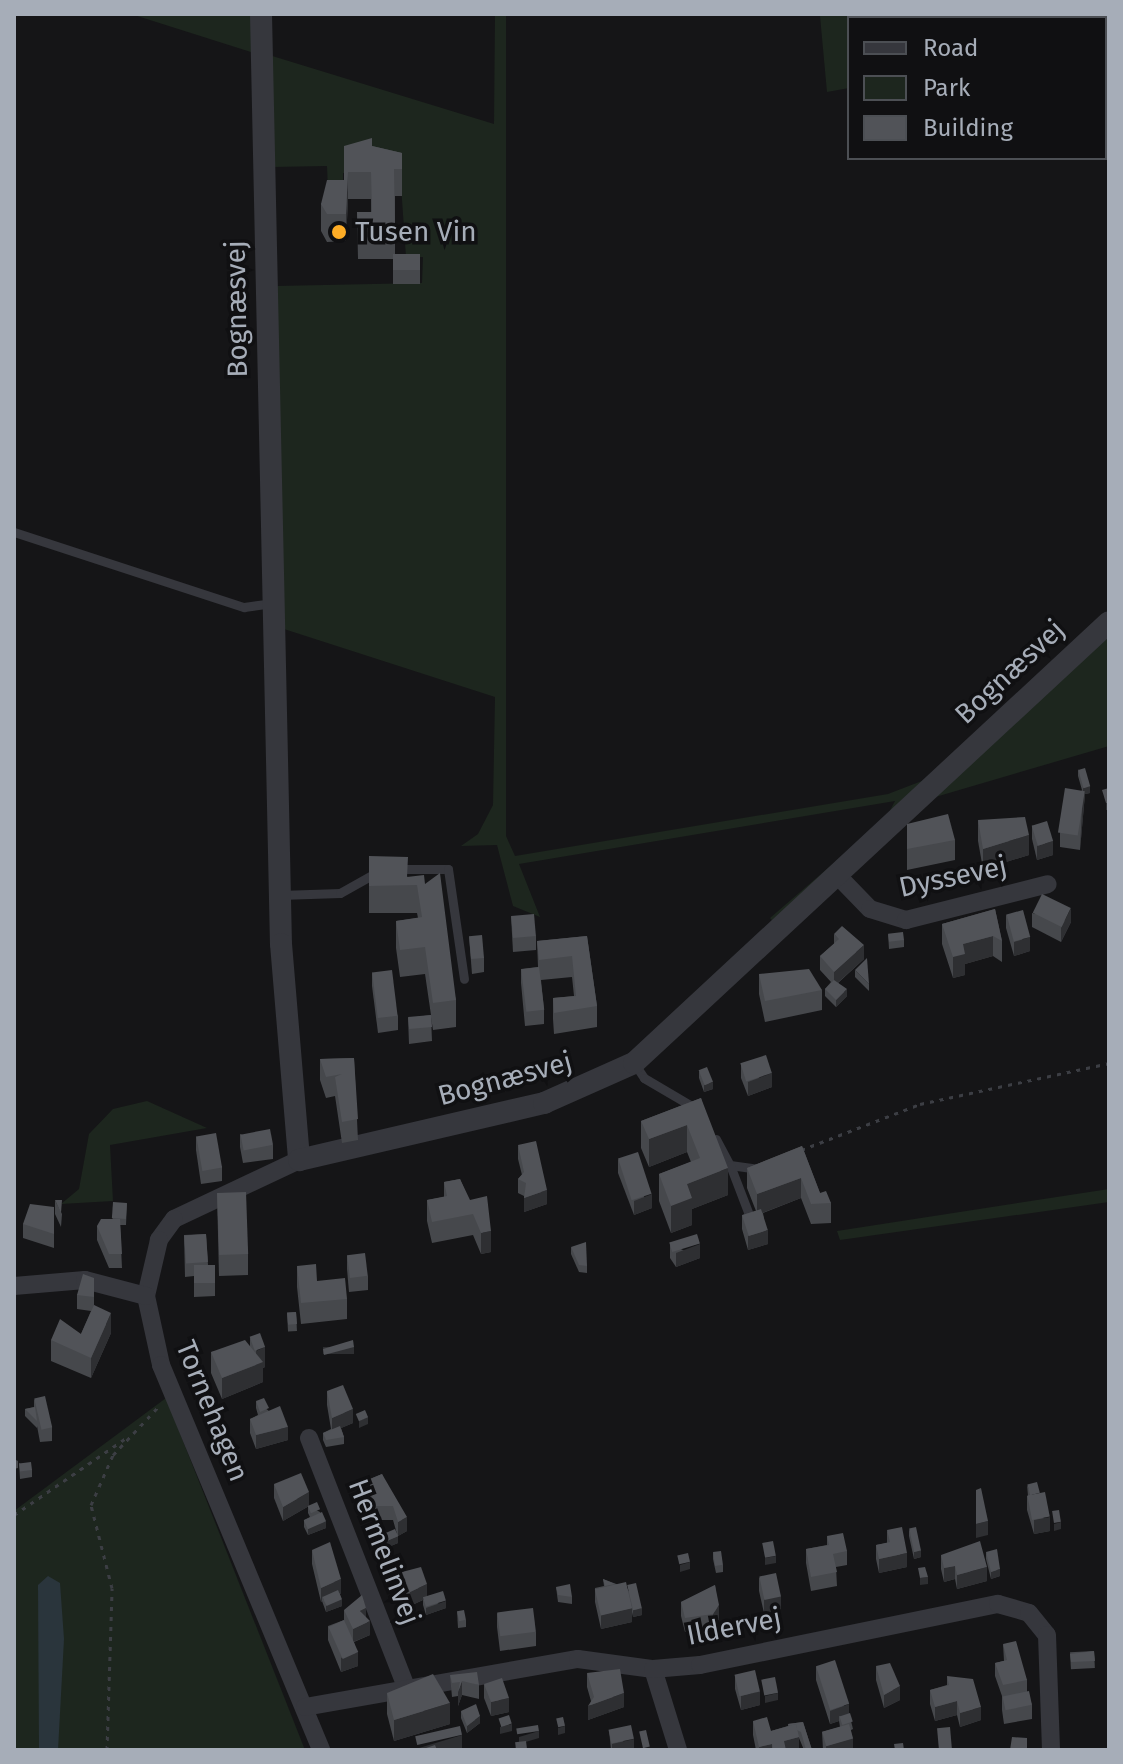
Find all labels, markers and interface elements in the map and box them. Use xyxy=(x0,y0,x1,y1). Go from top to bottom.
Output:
legend xyxy=(847,16,1107,160)
text: Road xyxy=(923,34,978,62)
text: Park xyxy=(923,74,970,102)
text: Building xyxy=(923,114,1013,142)
place label: Tusen Vin xyxy=(355,215,477,249)
marker: Tusen Vin xyxy=(330,223,348,241)
street label: Bognæsvej xyxy=(219,240,255,378)
street label: Bognæsvej xyxy=(948,613,1072,731)
street label: Dyssevej xyxy=(896,849,1010,905)
street label: Bognæsvej xyxy=(434,1045,576,1113)
street label: Tornehagen xyxy=(169,1336,255,1486)
street label: Hermelinvej xyxy=(341,1474,427,1630)
street label: Ildervej xyxy=(684,1601,784,1653)

